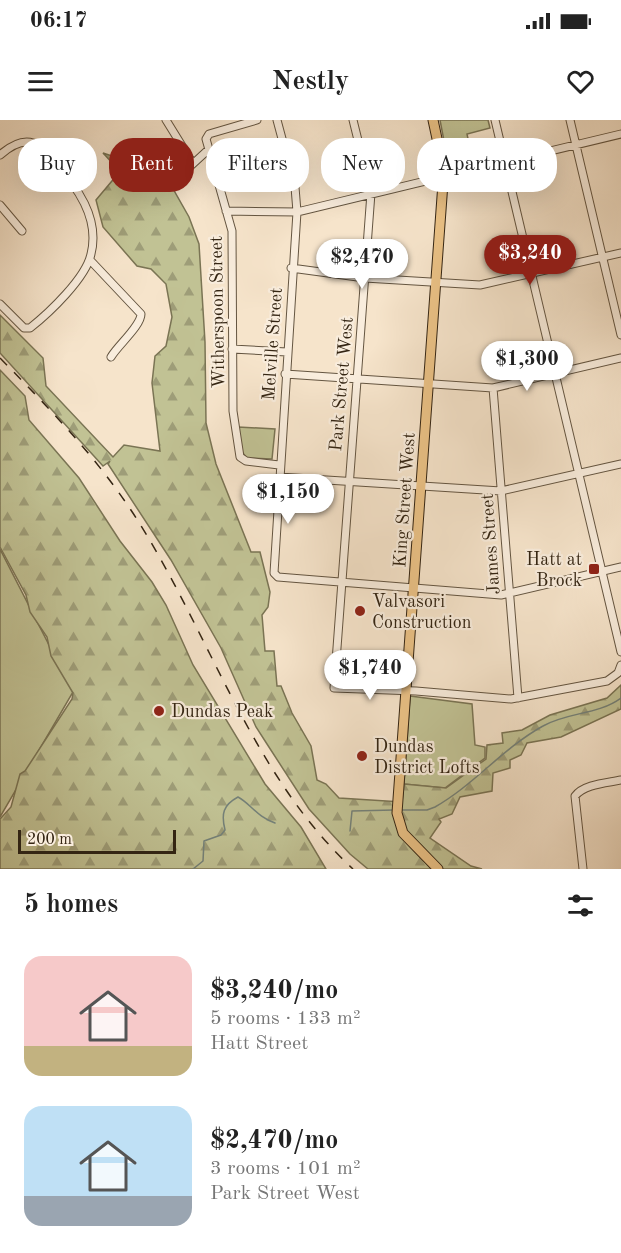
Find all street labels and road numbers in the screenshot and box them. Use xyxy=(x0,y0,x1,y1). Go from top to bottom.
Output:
street label: Witherspoon Street xyxy=(208,236,228,388)
street label: Melville Street xyxy=(260,287,286,401)
street label: Park Street West xyxy=(327,316,357,452)
street label: King Street West xyxy=(391,432,419,568)
street label: James Street xyxy=(478,493,504,595)

